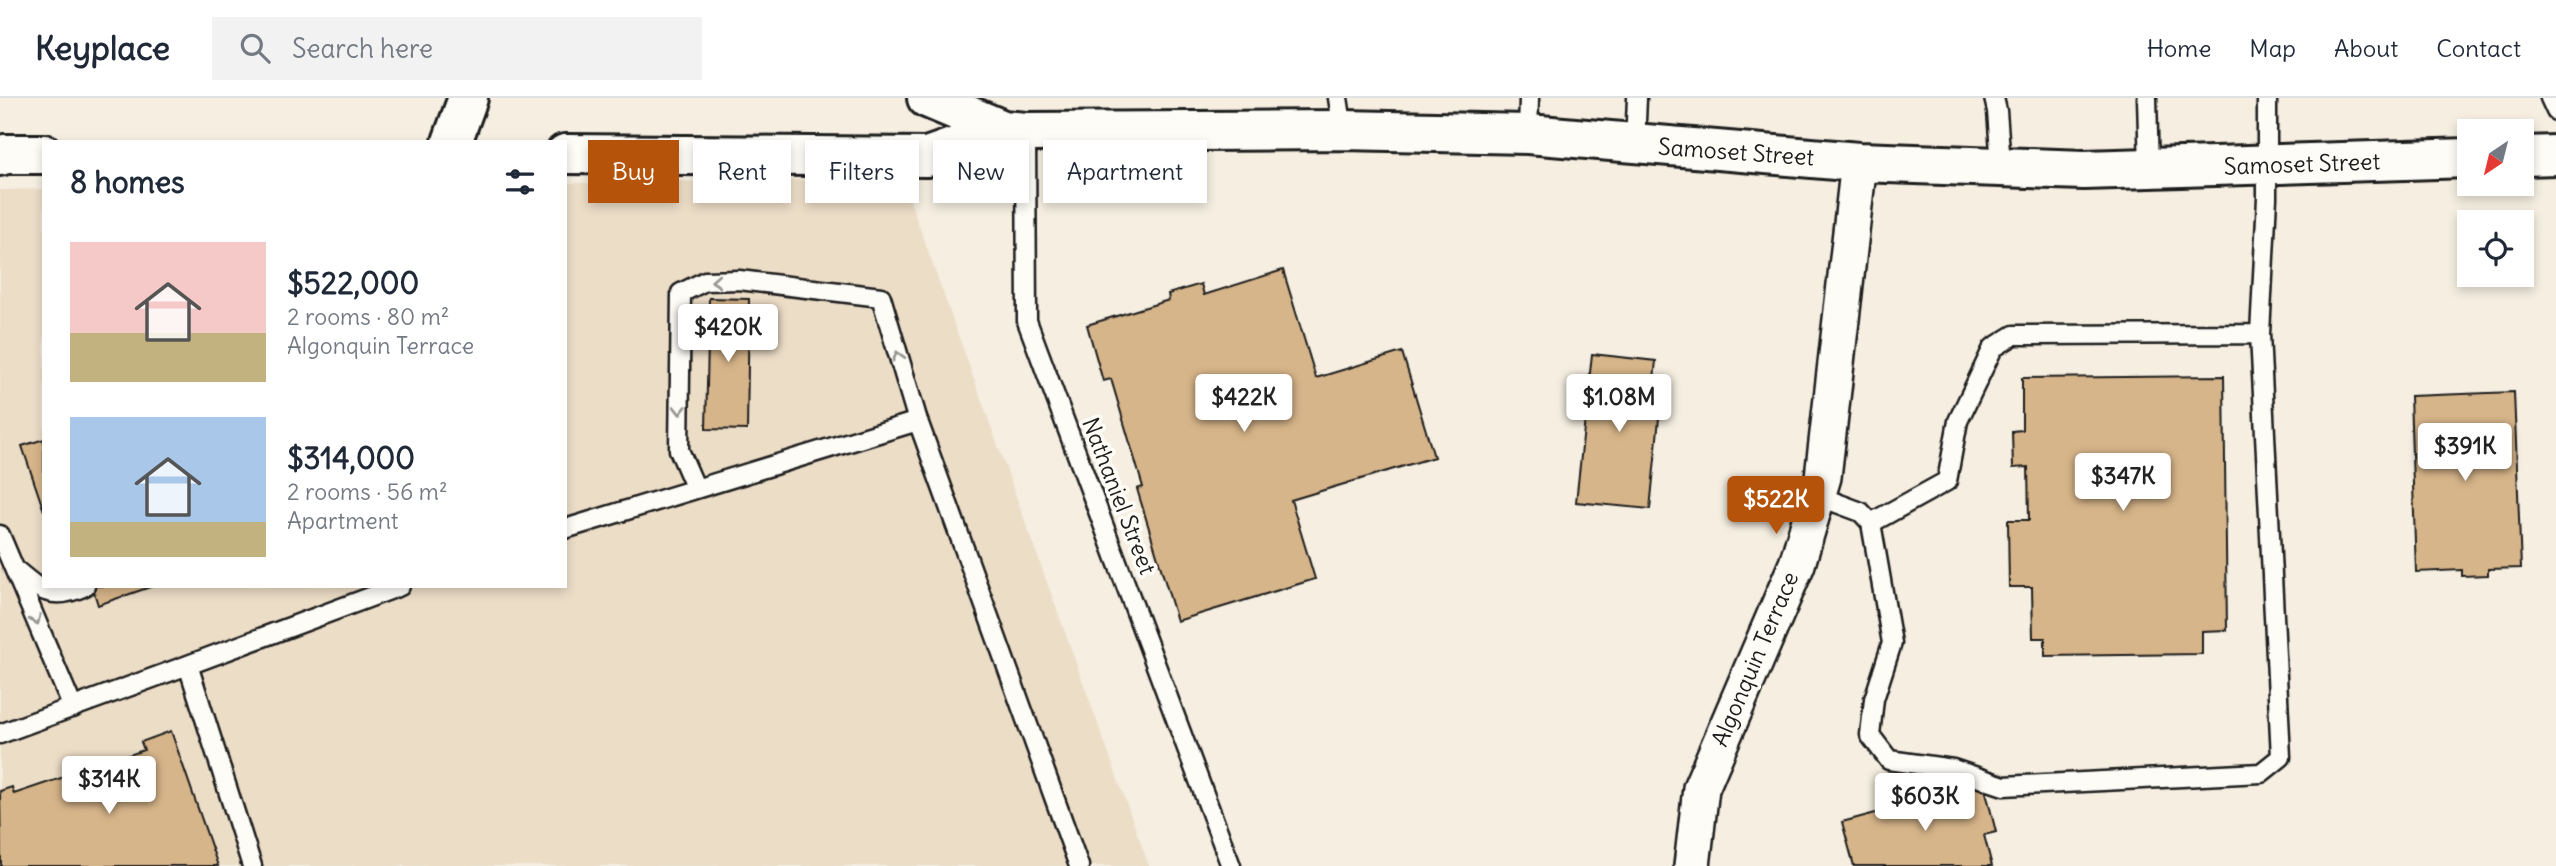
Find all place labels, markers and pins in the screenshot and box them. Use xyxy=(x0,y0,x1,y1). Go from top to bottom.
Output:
pin: $420K xyxy=(679,304,777,364)
pin: $422K xyxy=(1195,374,1293,434)
pin: $1.08M xyxy=(1562,374,1676,434)
pin: $391K xyxy=(2416,424,2514,483)
pin: $347K xyxy=(2074,454,2172,513)
pin: $522K xyxy=(1727,476,1825,536)
pin: $314K xyxy=(60,756,158,816)
pin: $603K xyxy=(1876,774,1974,833)

